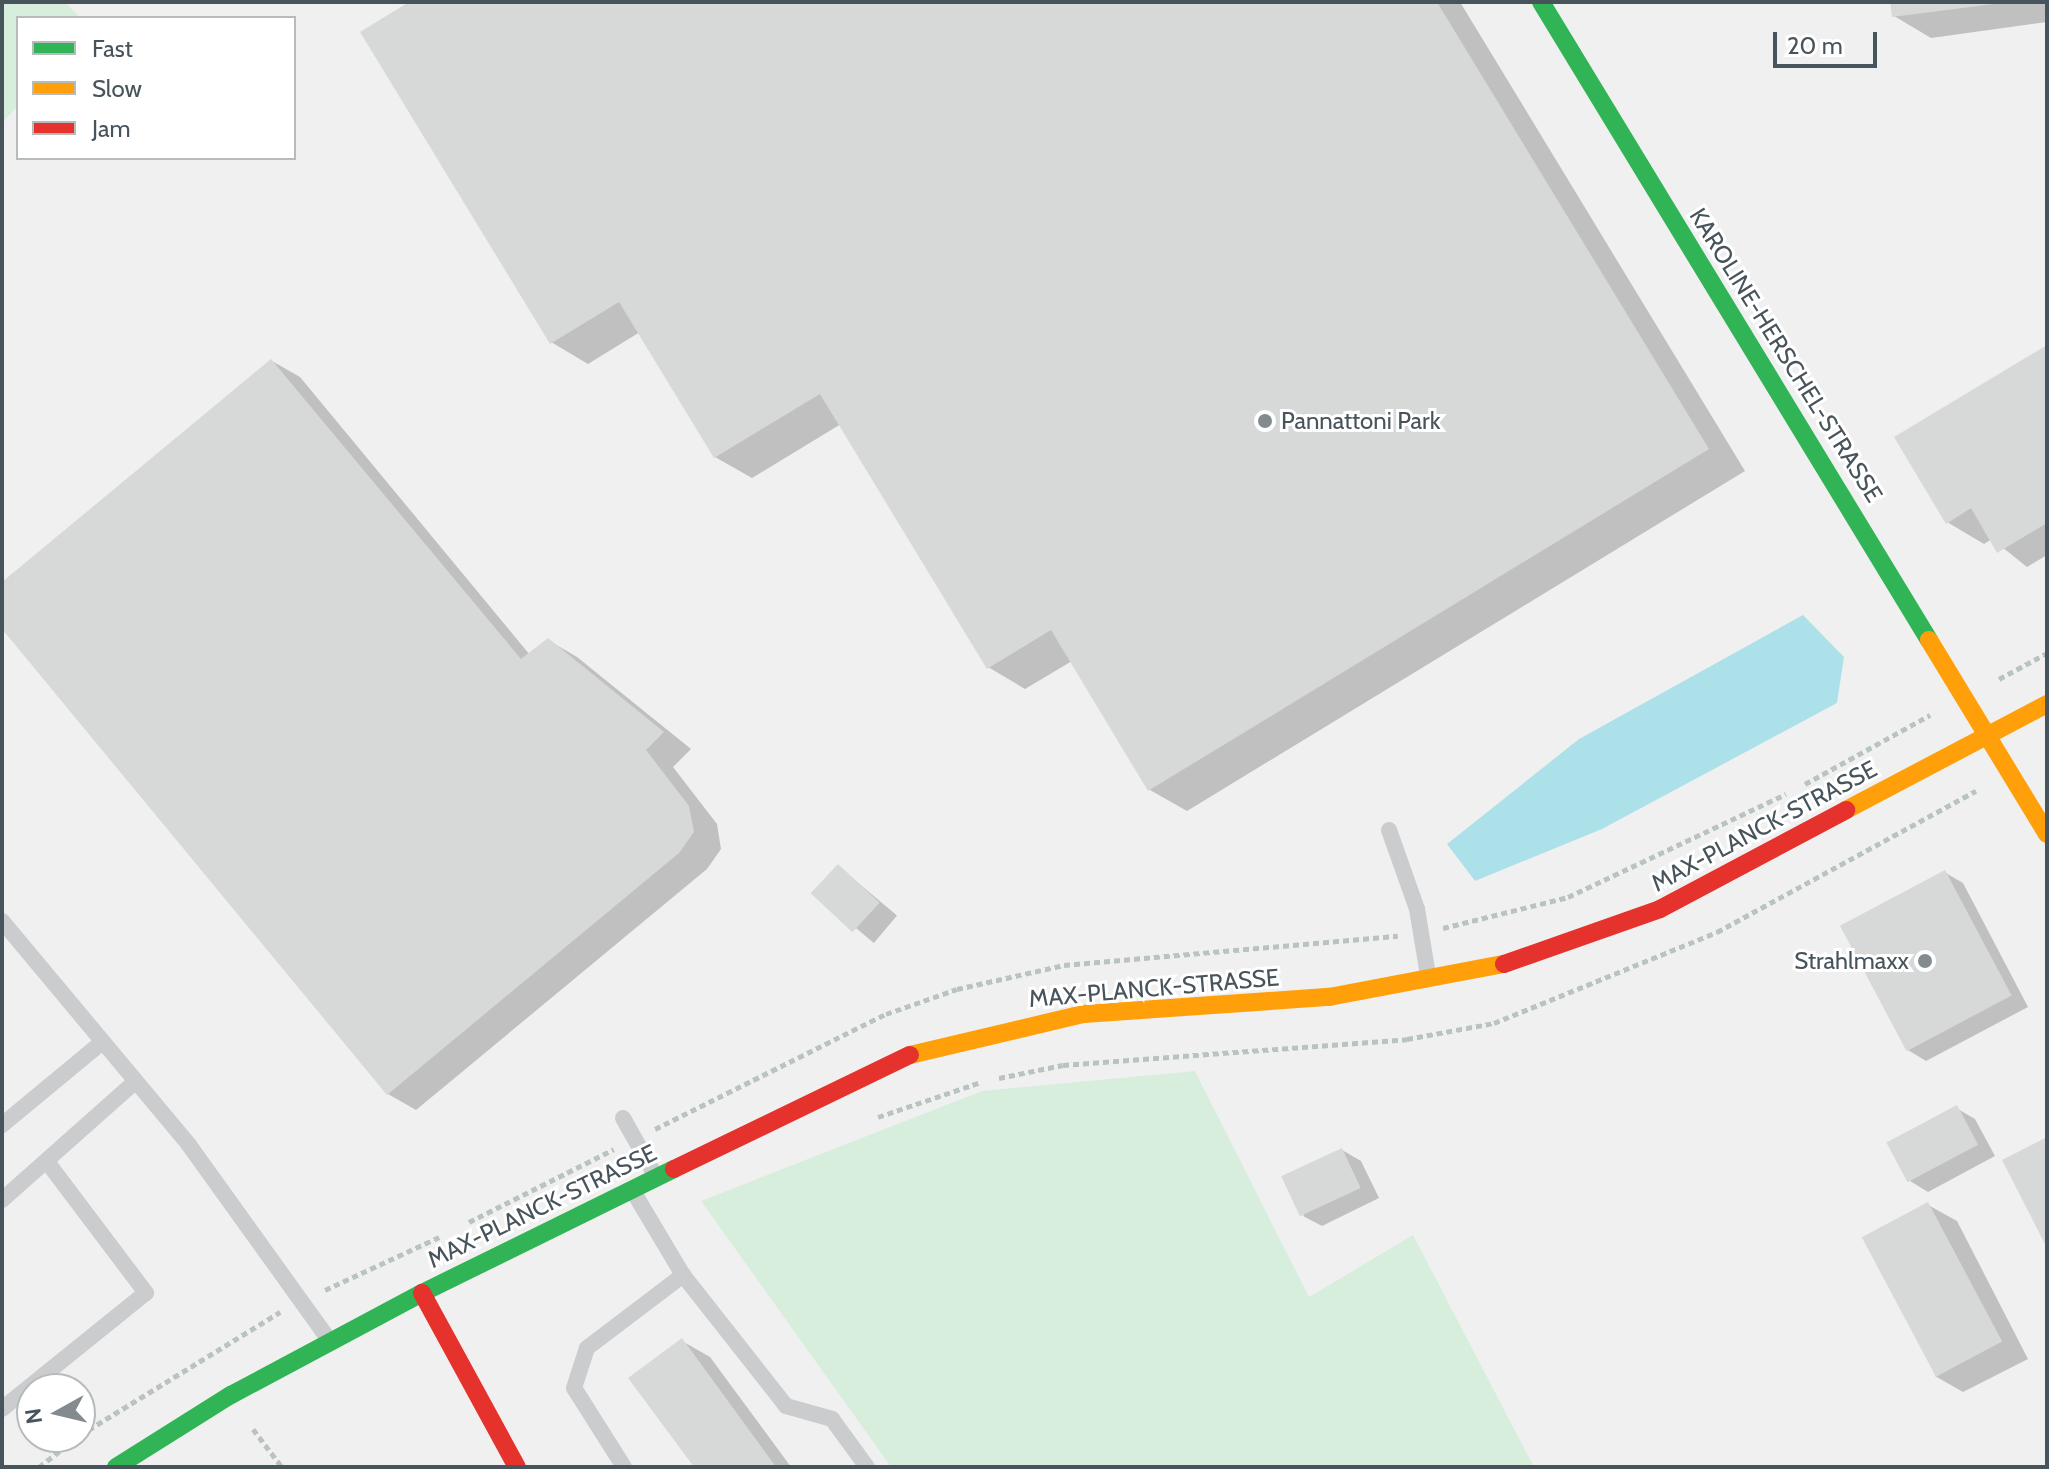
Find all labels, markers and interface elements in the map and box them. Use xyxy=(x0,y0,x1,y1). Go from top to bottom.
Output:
legend xyxy=(16,16,296,160)
scale bar xyxy=(1777,16,1881,66)
text: 20 m xyxy=(1787,31,1843,60)
text: Fast xyxy=(92,34,133,63)
text: Slow xyxy=(92,74,142,103)
text: Jam xyxy=(92,114,130,143)
street label: KAROLINE-HERSCHEL-STRASSE xyxy=(1683,203,1889,507)
place label: Pannattoni Park xyxy=(1281,407,1440,435)
marker: Pannattoni Park xyxy=(1256,412,1274,430)
street label: MAX-PLANCK-STRASSE xyxy=(1646,754,1882,898)
place label: Strahlmaxx xyxy=(1794,947,1909,975)
marker: Strahlmaxx xyxy=(1916,952,1934,970)
street label: MAX-PLANCK-STRASSE xyxy=(1028,963,1280,1013)
street label: MAX-PLANCK-STRASSE xyxy=(423,1138,661,1274)
north arrow xyxy=(16,1373,96,1453)
text: N xyxy=(19,1407,48,1426)

